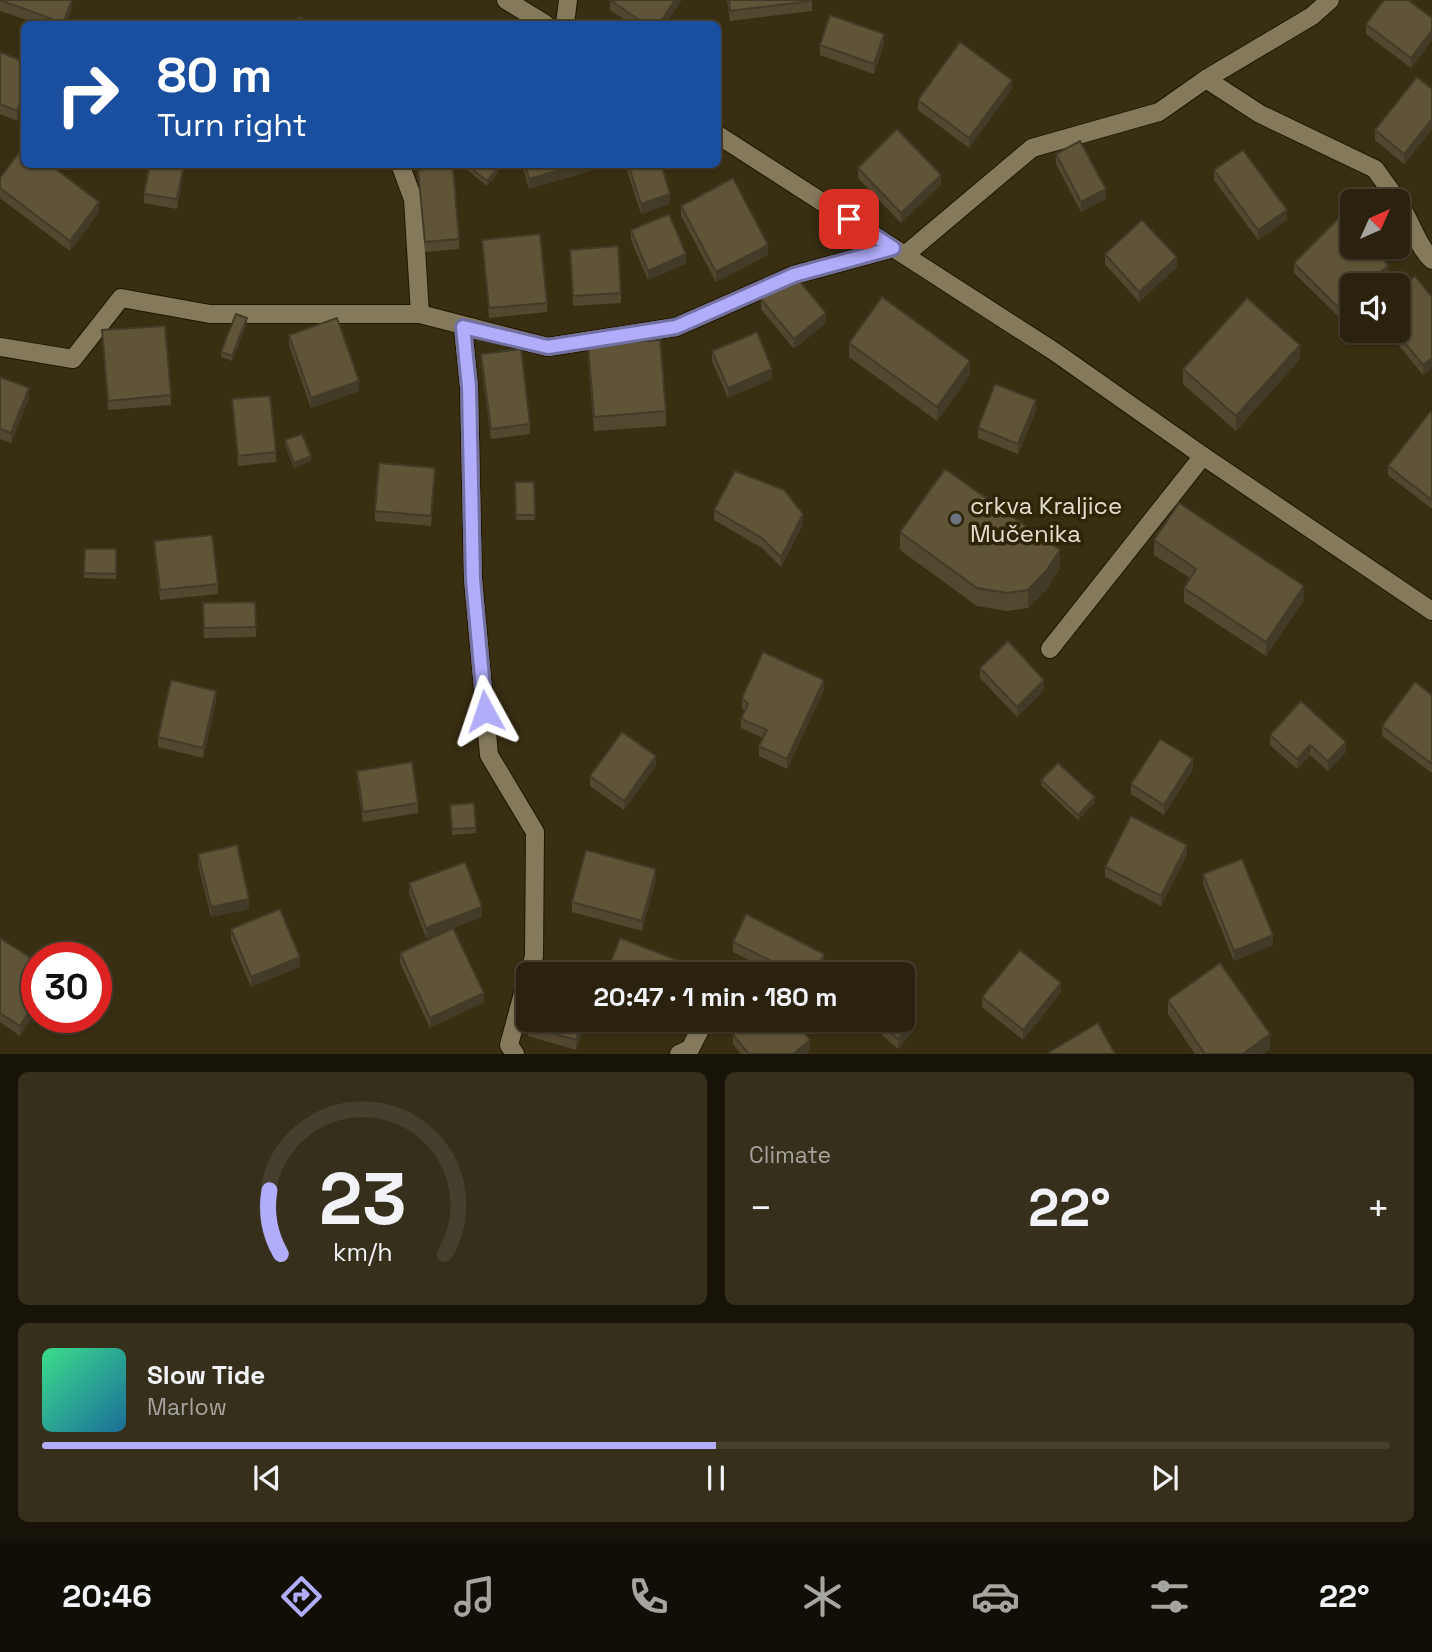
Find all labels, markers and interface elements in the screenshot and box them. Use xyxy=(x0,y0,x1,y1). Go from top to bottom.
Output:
text: 80 m xyxy=(157,44,272,106)
icon: right xyxy=(42,49,133,140)
text: Turn right xyxy=(157,105,307,145)
pin xyxy=(819,189,879,249)
north arrow xyxy=(1340,189,1410,259)
map controls xyxy=(1340,189,1410,343)
icon: arrive xyxy=(830,200,868,238)
button: sound xyxy=(1340,273,1410,343)
place label: crkva Kraljice Mučenika xyxy=(970,490,1122,549)
marker: crkva Kraljice Mučenika xyxy=(948,511,964,527)
position arrow xyxy=(448,674,522,748)
speed limit sign: 30 xyxy=(21,942,112,1033)
text: 20:47 · 1 min · 180 m xyxy=(593,980,838,1014)
text: Climate xyxy=(749,1140,831,1170)
text: 23 xyxy=(319,1153,406,1246)
text: 22° xyxy=(1028,1175,1111,1241)
text: − xyxy=(749,1184,773,1232)
text: + xyxy=(1366,1184,1390,1232)
text: km/h xyxy=(333,1236,392,1268)
text: Slow Tide xyxy=(147,1358,265,1392)
text: Marlow xyxy=(147,1392,227,1422)
icon: previous xyxy=(248,1459,286,1497)
icon: pause xyxy=(697,1459,735,1497)
icon: next xyxy=(1146,1459,1184,1497)
icon: directions xyxy=(277,1572,326,1621)
icon: music xyxy=(450,1572,499,1621)
icon: phone xyxy=(624,1572,673,1621)
icon: climate xyxy=(798,1572,847,1621)
icon: car xyxy=(971,1572,1020,1621)
icon: filters xyxy=(1145,1572,1194,1621)
text: 20:46 xyxy=(62,1576,152,1616)
text: 22° xyxy=(1319,1576,1370,1616)

